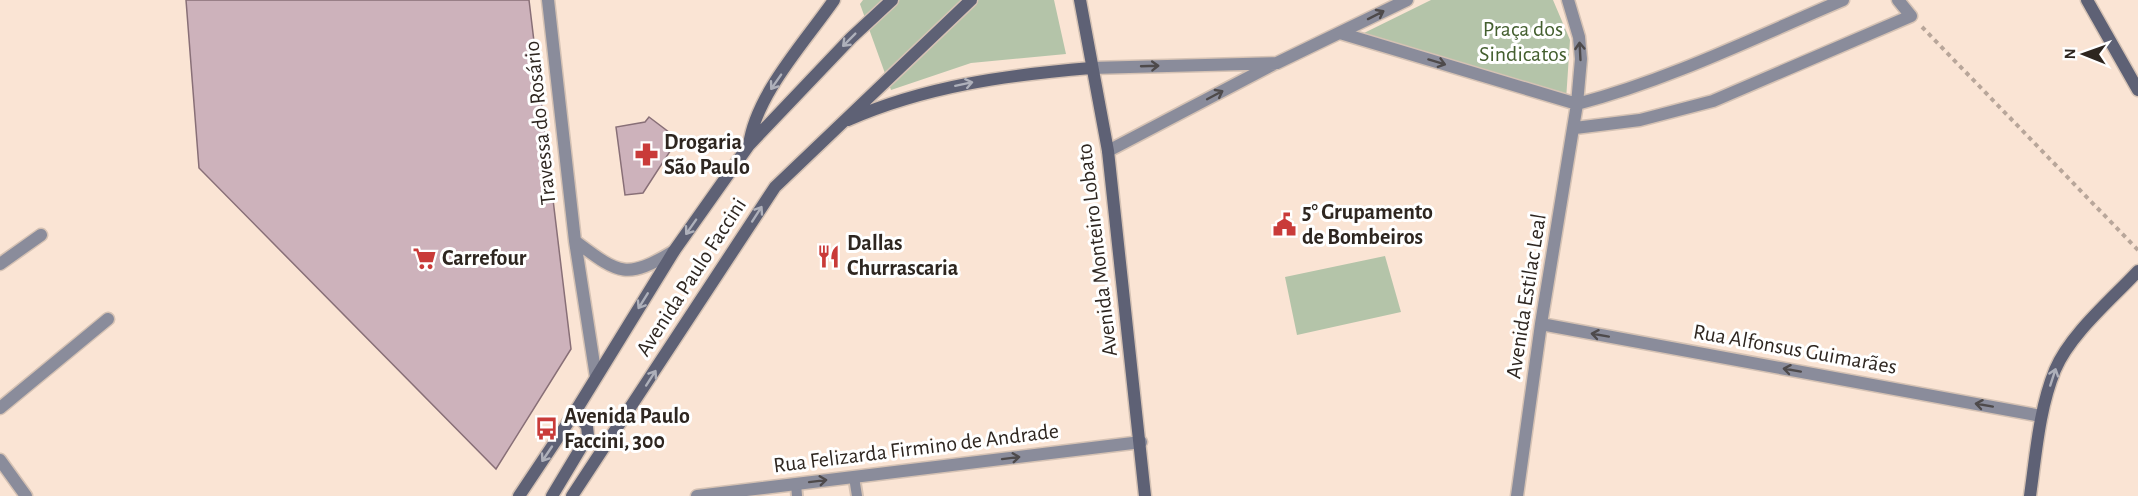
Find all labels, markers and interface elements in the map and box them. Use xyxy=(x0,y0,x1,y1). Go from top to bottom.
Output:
one-way arrow xyxy=(1367,9,1385,21)
park label: Praça dos Sindicatos xyxy=(1479,18,1567,65)
north arrow xyxy=(2054,24,2114,84)
one-way arrow xyxy=(842,32,857,47)
street label: Travessa do Rosário xyxy=(520,40,560,206)
one-way arrow xyxy=(1575,41,1586,61)
text: N xyxy=(2062,48,2078,59)
one-way arrow xyxy=(1427,57,1446,68)
one-way arrow xyxy=(1139,60,1159,72)
one-way arrow xyxy=(770,74,782,90)
one-way arrow xyxy=(953,78,973,89)
one-way arrow xyxy=(1206,89,1224,100)
place label: Drogaria São Paulo xyxy=(664,131,750,178)
pharmacy icon: Drogaria São Paulo xyxy=(633,142,659,168)
street label: Avenida Monteiro Lobato xyxy=(1073,142,1121,358)
street label: Avenida Paulo Faccini xyxy=(632,194,750,360)
place label: 5° Grupamento de Bombeiros xyxy=(1302,201,1433,248)
one-way arrow xyxy=(752,206,764,223)
public building icon: 5° Grupamento de Bombeiros xyxy=(1271,212,1297,238)
street label: Avenida Estilac Leal xyxy=(1502,212,1550,380)
one-way arrow xyxy=(685,219,697,235)
place label: Dallas Churrascaria xyxy=(847,232,959,279)
restaurant icon: Dallas Churrascaria xyxy=(816,243,842,269)
supermarket icon: Carrefour xyxy=(411,245,437,271)
place label: Carrefour xyxy=(442,247,527,269)
one-way arrow xyxy=(637,292,649,309)
street label: Rua Alfonsus Guimarães xyxy=(1691,320,1899,378)
one-way arrow xyxy=(1591,329,1610,340)
one-way arrow xyxy=(1783,364,1802,375)
one-way arrow xyxy=(2048,368,2059,387)
one-way arrow xyxy=(645,370,657,386)
one-way arrow xyxy=(1974,400,1994,411)
place label: Avenida Paulo Faccini, 300 xyxy=(564,405,690,452)
bus stop icon: Avenida Paulo Faccini, 300 xyxy=(533,416,559,442)
street label: Rua Felizarda Firmino de Andrade xyxy=(772,420,1060,476)
one-way arrow xyxy=(541,445,553,462)
one-way arrow xyxy=(1001,452,1021,463)
one-way arrow xyxy=(807,476,827,487)

